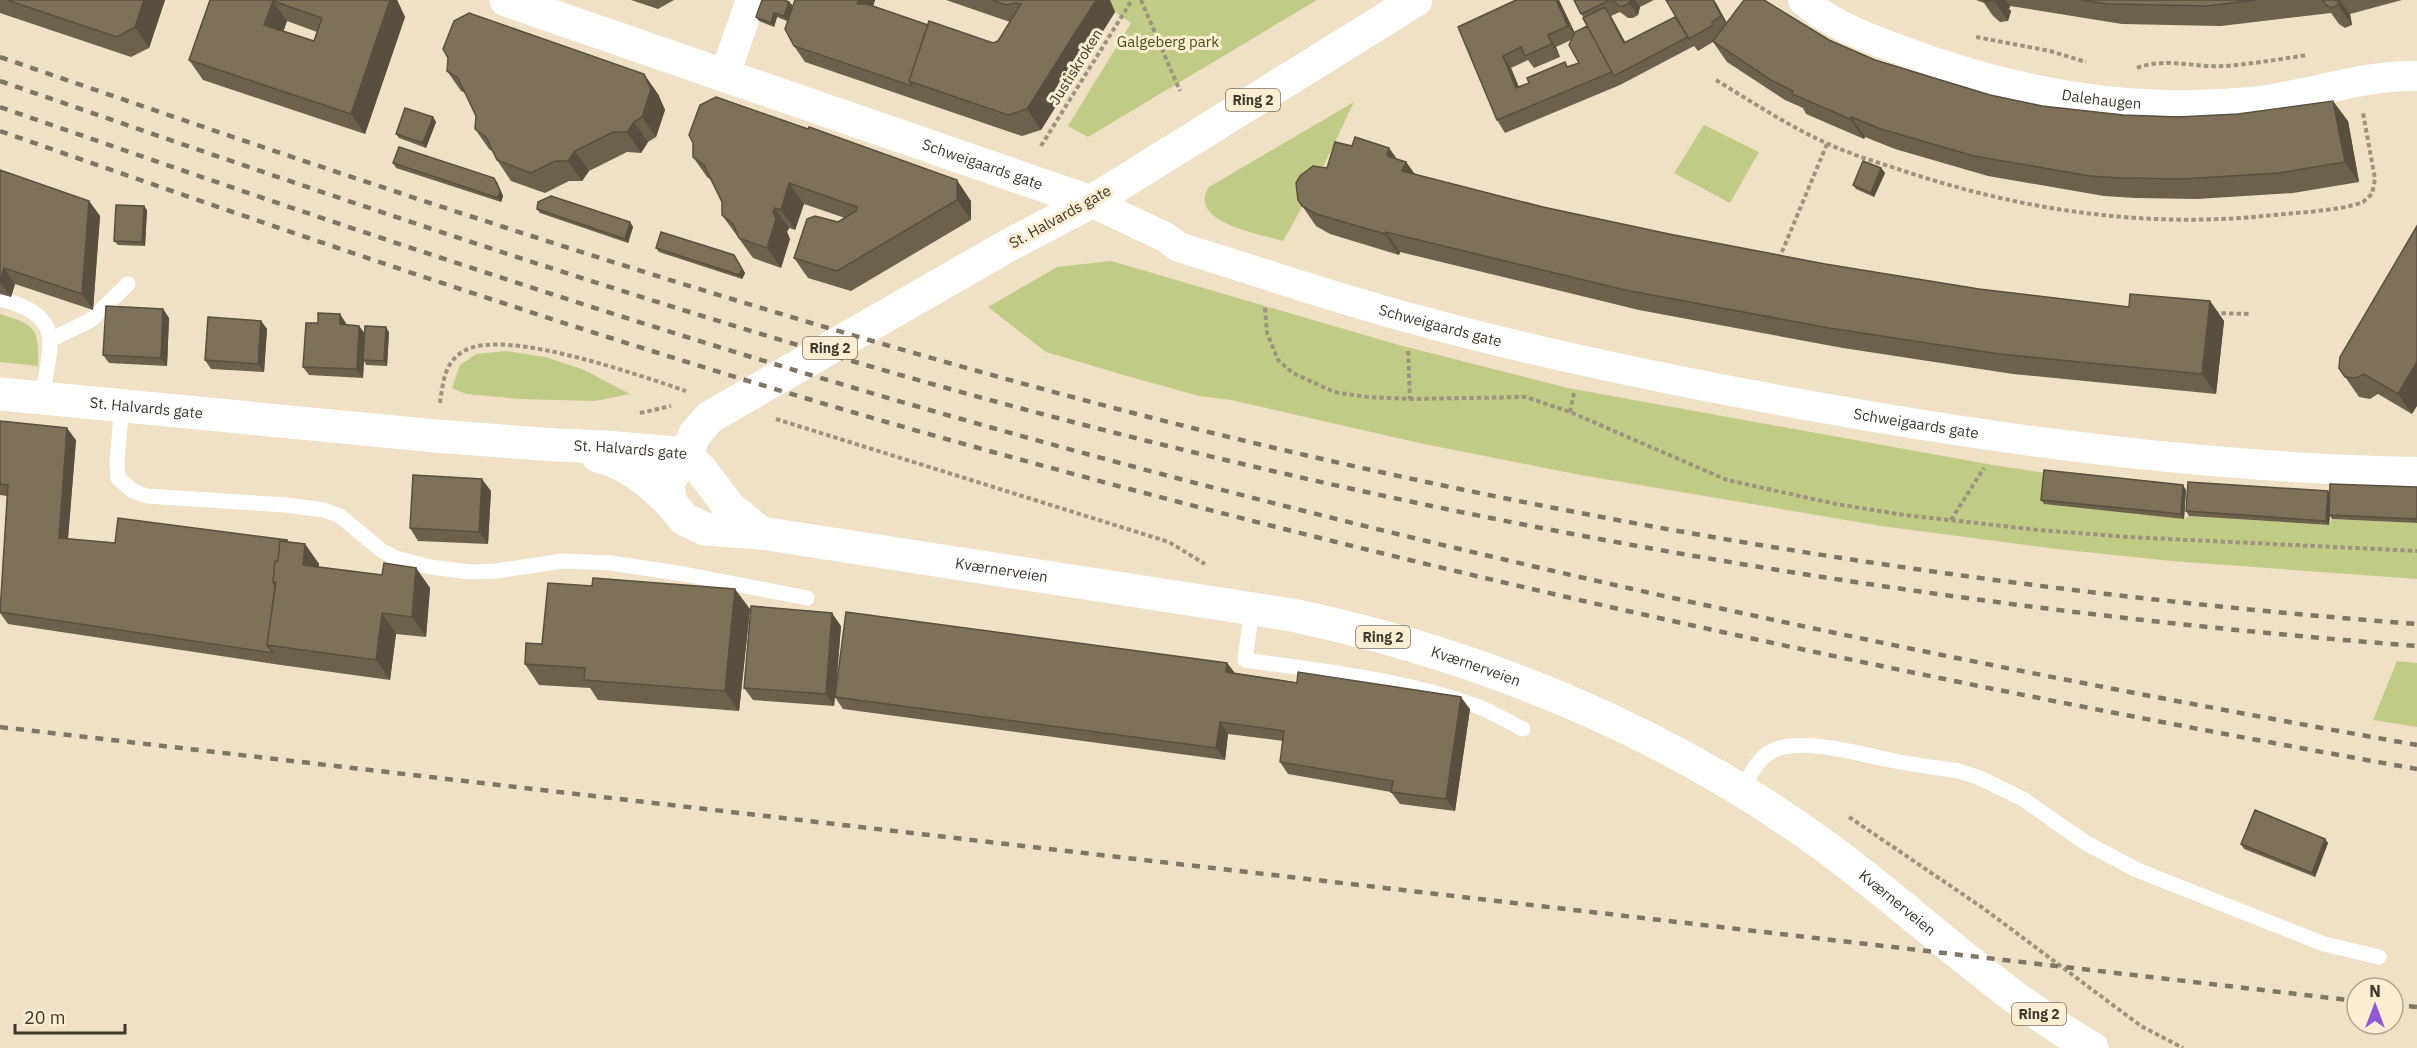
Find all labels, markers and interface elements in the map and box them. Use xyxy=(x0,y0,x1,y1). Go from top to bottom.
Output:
street label: Justiskroken xyxy=(1045,25,1106,108)
park label: Galgeberg park xyxy=(1117,32,1219,51)
street label: Dalehaugen xyxy=(2060,85,2142,113)
road number: Ring 2 xyxy=(1226,89,1280,111)
street label: Schweigaards gate xyxy=(920,134,1045,194)
street label: St. Halvards gate xyxy=(1005,181,1114,252)
street label: Schweigaards gate xyxy=(1377,300,1504,351)
road number: Ring 2 xyxy=(803,337,857,359)
street label: St. Halvards gate xyxy=(89,393,204,423)
street label: Schweigaards gate xyxy=(1852,404,1980,443)
street label: St. Halvards gate xyxy=(573,436,688,463)
street label: Kværnerveien xyxy=(954,553,1049,586)
road number: Ring 2 xyxy=(1356,626,1410,648)
street label: Kværnerveien xyxy=(1429,642,1524,690)
street label: Kværnerveien xyxy=(1855,866,1940,939)
north arrow xyxy=(2345,976,2405,1036)
text: N xyxy=(2369,981,2381,1001)
scale bar xyxy=(15,997,124,1035)
road number: Ring 2 xyxy=(2012,1003,2066,1025)
text: 20 m xyxy=(24,1006,66,1029)

